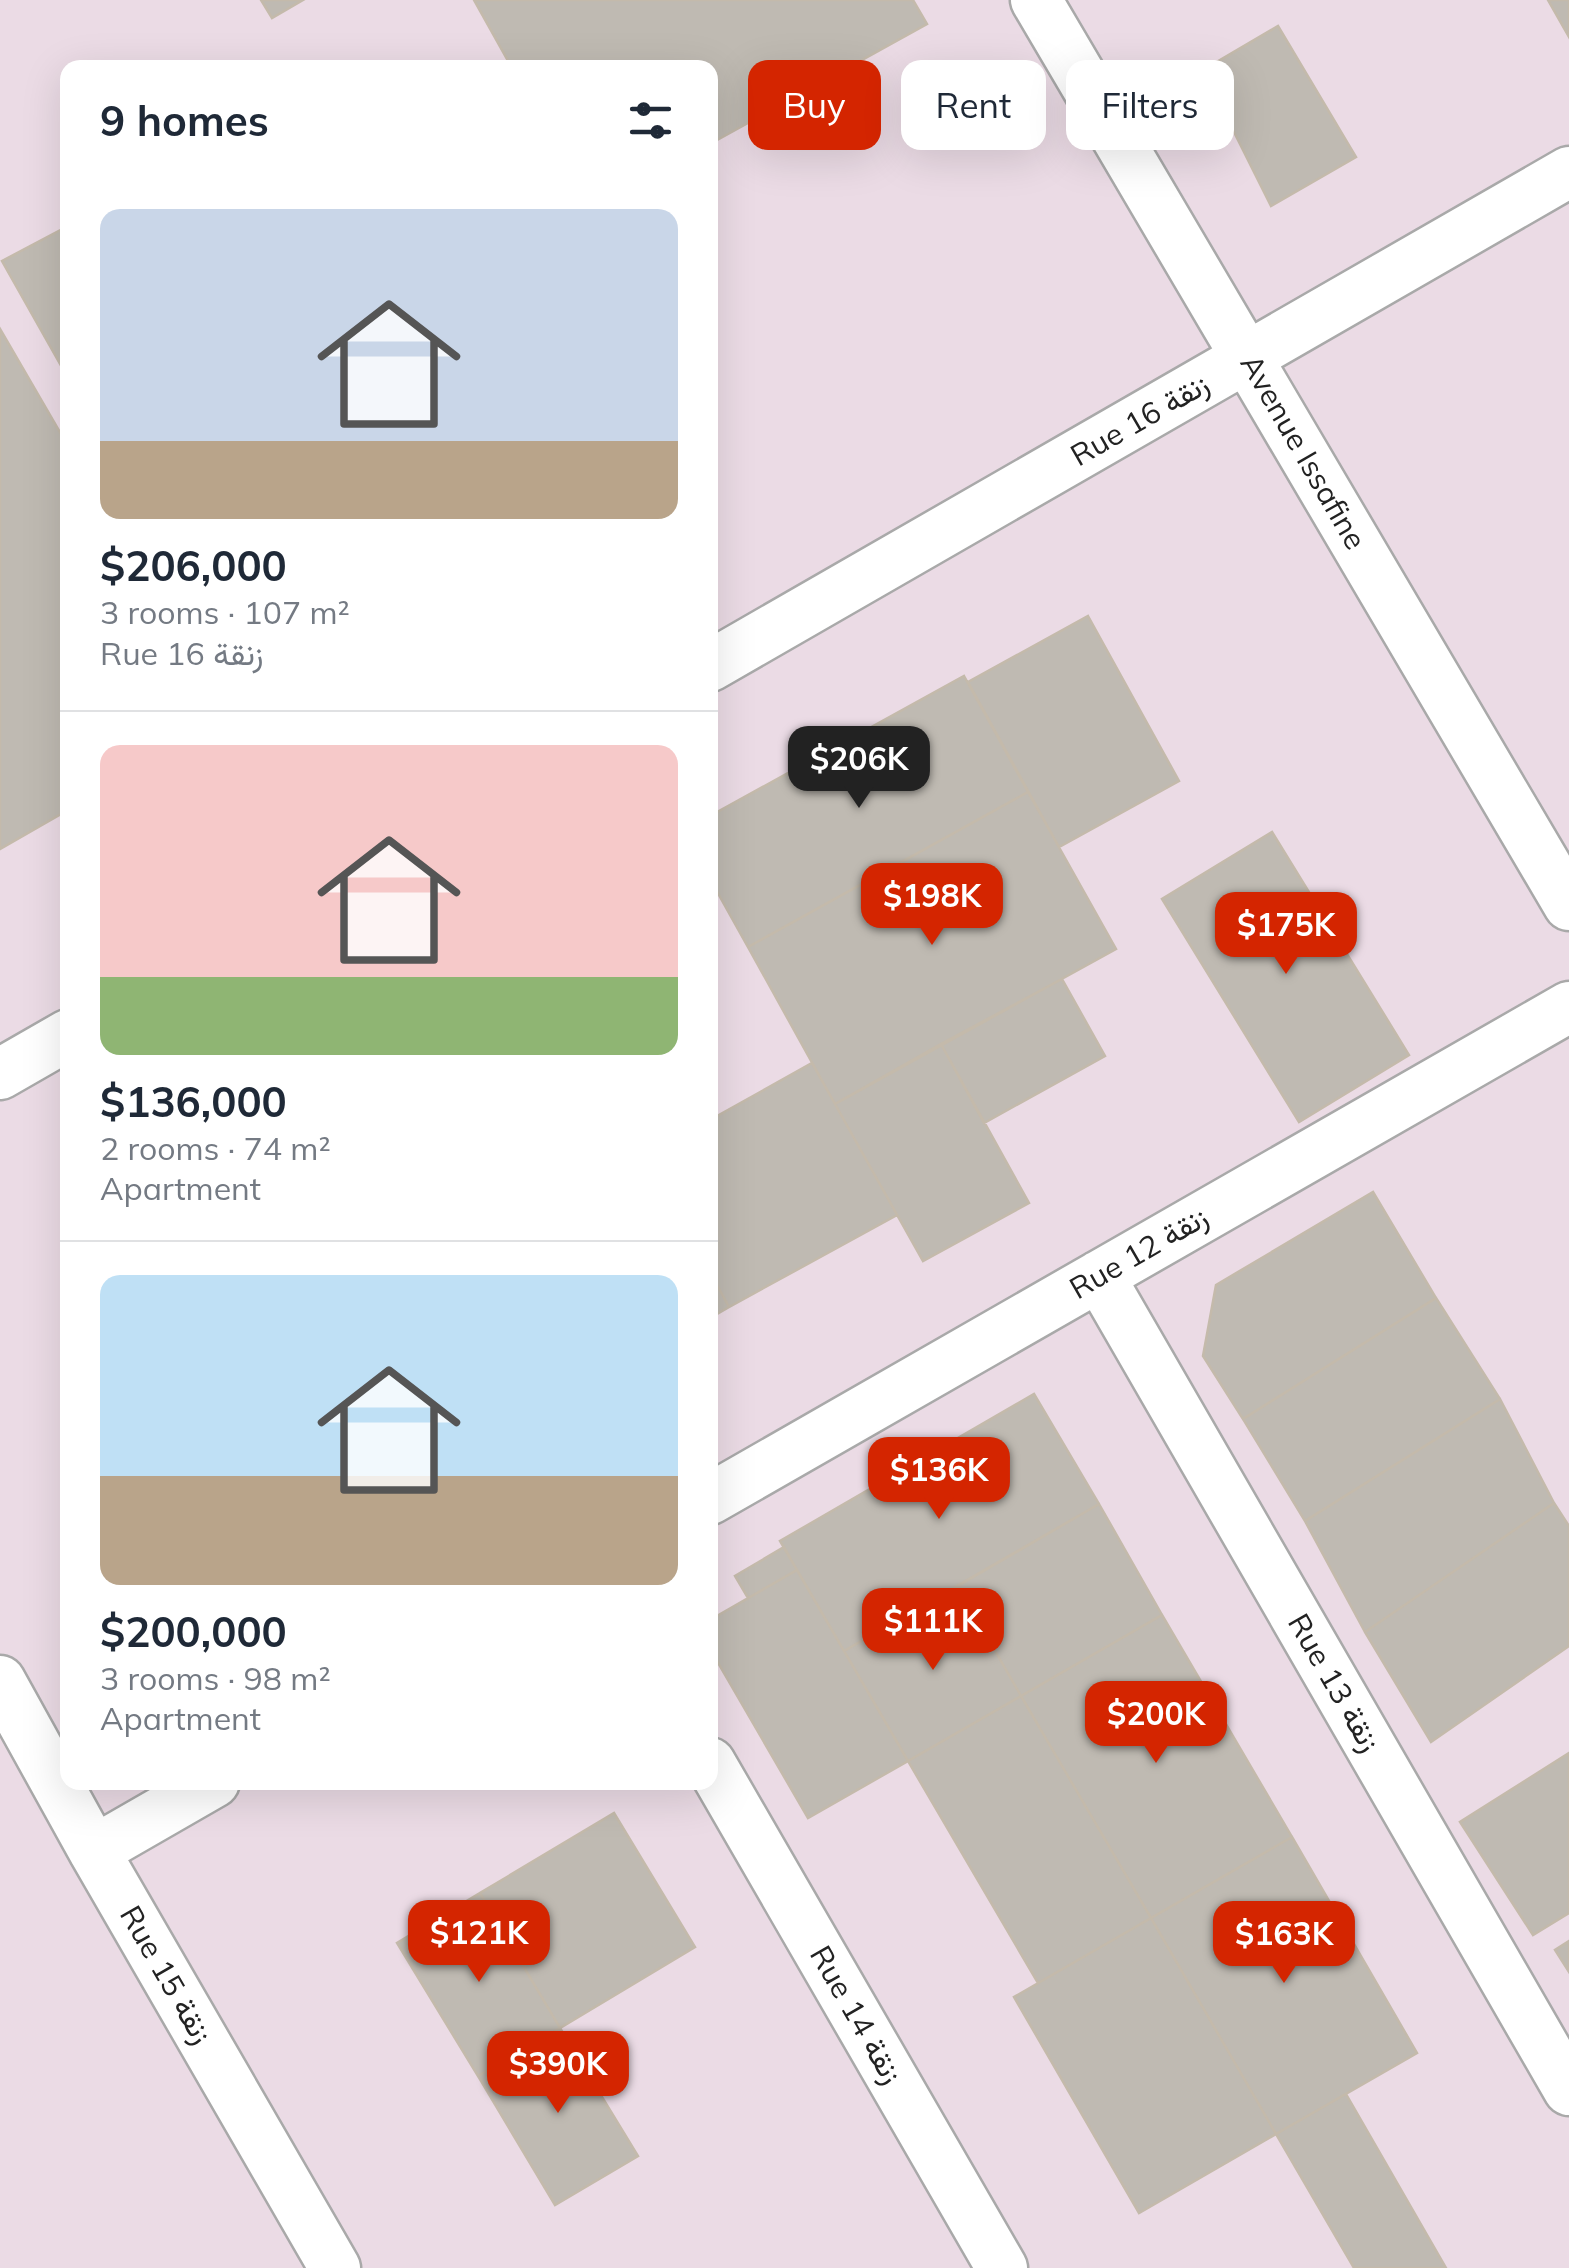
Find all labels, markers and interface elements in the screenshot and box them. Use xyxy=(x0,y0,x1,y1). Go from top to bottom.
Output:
chip: Buy xyxy=(748,60,881,150)
chip: Rent xyxy=(901,60,1046,150)
chip: Filters xyxy=(1066,60,1234,150)
icon: filters xyxy=(623,93,678,148)
text: 9 homes xyxy=(100,94,269,147)
icon: home xyxy=(299,274,479,454)
street label: Avenue Issafine xyxy=(1233,347,1375,556)
street label: Rue 16 زنقة xyxy=(1064,364,1215,474)
text: $206,000 xyxy=(100,539,287,592)
text: 3 rooms · 107 m² xyxy=(100,592,350,632)
text: Rue 16 زنقة xyxy=(100,633,264,673)
pin: $206K xyxy=(789,726,929,811)
text: $206K xyxy=(810,738,908,778)
icon: home xyxy=(299,810,479,990)
pin: $198K xyxy=(862,863,1002,948)
text: $198K xyxy=(883,875,981,915)
pin: $175K xyxy=(1216,892,1356,977)
text: $175K xyxy=(1237,904,1335,944)
text: $136,000 xyxy=(100,1075,287,1128)
text: 2 rooms · 74 m² xyxy=(100,1128,331,1168)
text: Apartment xyxy=(100,1168,261,1208)
street label: Rue 12 زنقة xyxy=(1063,1197,1214,1307)
icon: home xyxy=(299,1340,479,1520)
pin: $136K xyxy=(869,1437,1009,1522)
text: $136K xyxy=(890,1449,988,1489)
pin: $111K xyxy=(863,1588,1003,1673)
text: $111K xyxy=(884,1600,982,1640)
text: $200,000 xyxy=(100,1605,287,1658)
street label: Rue 13 زنقة xyxy=(1280,1607,1390,1758)
text: 3 rooms · 98 m² xyxy=(100,1658,331,1698)
pin: $200K xyxy=(1086,1681,1226,1766)
text: $200K xyxy=(1107,1693,1205,1733)
text: Apartment xyxy=(100,1698,261,1738)
street label: Rue 15 زنقة xyxy=(112,1899,222,2050)
pin: $121K xyxy=(409,1900,549,1985)
pin: $163K xyxy=(1214,1901,1354,1986)
text: $121K xyxy=(430,1912,528,1952)
text: $163K xyxy=(1235,1913,1333,1953)
street label: Rue 14 زنقة xyxy=(802,1939,912,2090)
pin: $390K xyxy=(488,2031,628,2116)
text: $390K xyxy=(509,2043,607,2083)

